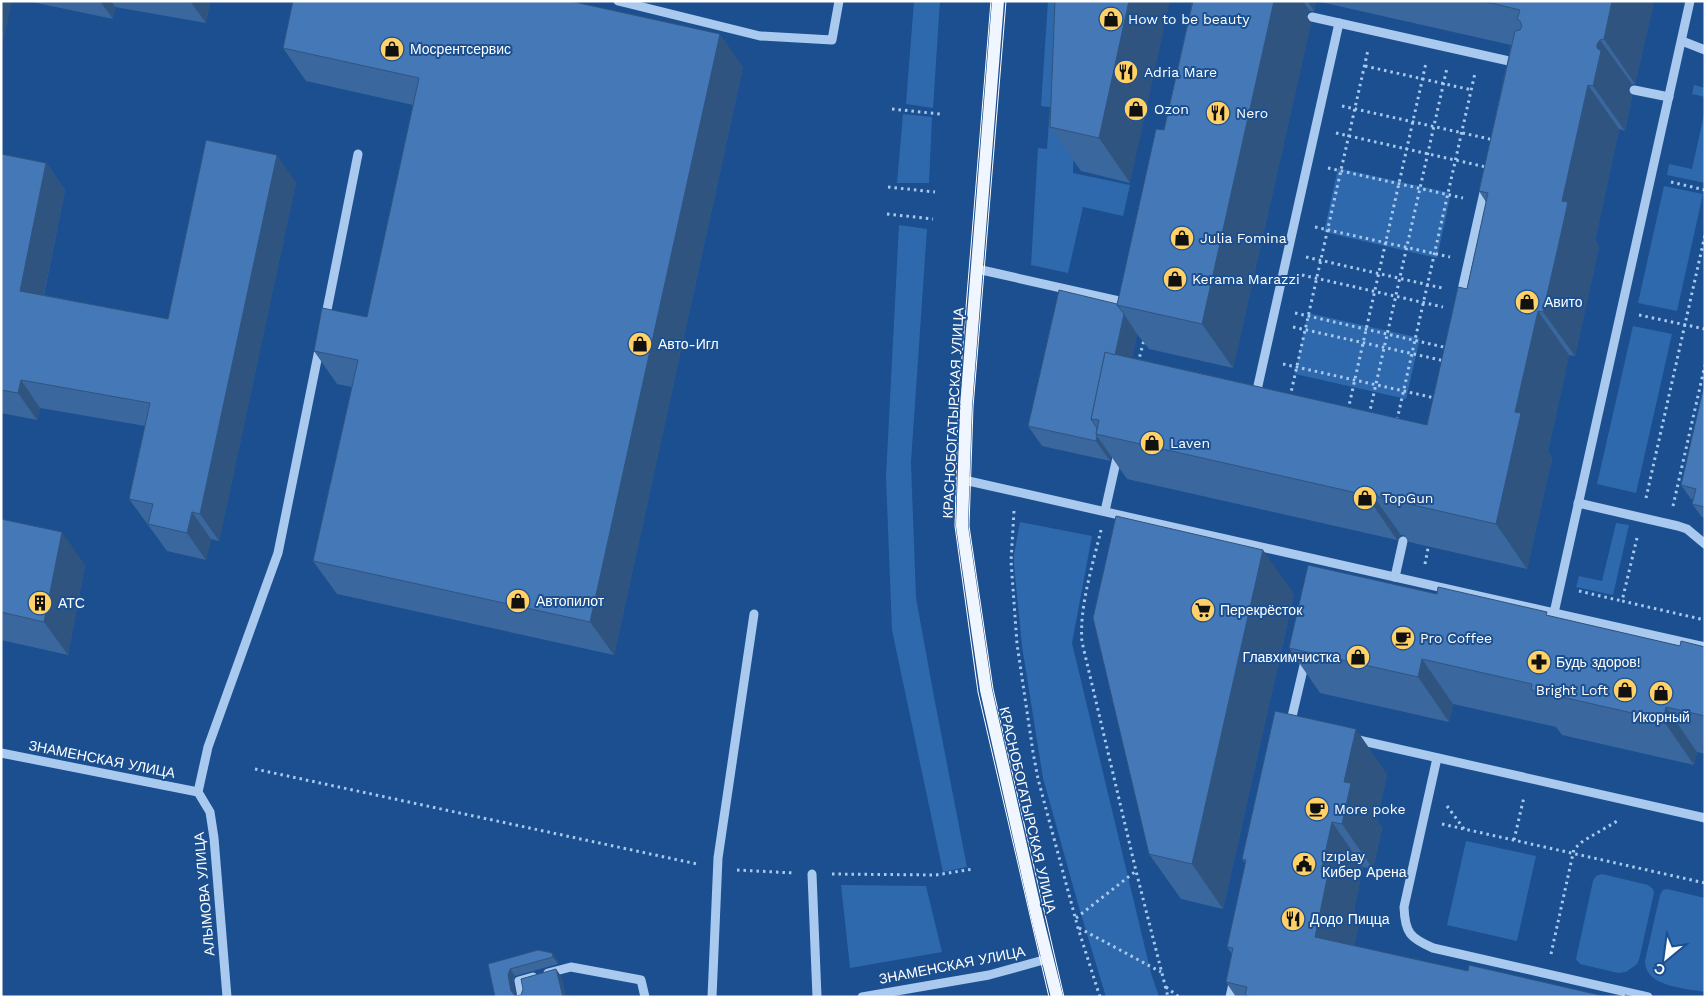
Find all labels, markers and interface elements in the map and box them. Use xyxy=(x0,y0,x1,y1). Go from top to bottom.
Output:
shop icon: How to be beauty xyxy=(1098,6,1124,32)
place label: How to be beauty xyxy=(1128,11,1250,27)
shop icon: Мосрентсервис xyxy=(379,36,405,62)
place label: Мосрентсервис xyxy=(410,41,511,57)
restaurant icon: Adria Mare xyxy=(1113,59,1139,85)
place label: Adria Mare xyxy=(1144,64,1217,80)
shop icon: Ozon xyxy=(1123,96,1149,122)
restaurant icon: Nero xyxy=(1205,100,1231,126)
place label: Ozon xyxy=(1154,101,1189,117)
place label: Nero xyxy=(1236,105,1268,121)
shop icon: Julia Fomina xyxy=(1169,225,1195,251)
place label: Julia Fomina xyxy=(1200,230,1287,246)
shop icon: Kerama Marazzi xyxy=(1162,266,1188,292)
place label: Kerama Marazzi xyxy=(1192,271,1300,287)
shop icon: Авито xyxy=(1514,289,1540,315)
place label: Авито xyxy=(1544,294,1583,310)
street label: КРАСНОБОГАТЫРСКАЯ УЛИЦА xyxy=(939,306,967,519)
shop icon: Авто-Игл xyxy=(627,331,653,357)
place label: Авто-Игл xyxy=(658,336,719,352)
shop icon: Laven xyxy=(1139,430,1165,456)
place label: Laven xyxy=(1170,435,1210,451)
shop icon: TopGun xyxy=(1352,485,1378,511)
place label: TopGun xyxy=(1382,490,1434,506)
shop icon: Автопилот xyxy=(505,588,531,614)
building icon: АТС xyxy=(27,590,53,616)
place label: Автопилот xyxy=(536,593,605,609)
place label: АТС xyxy=(58,595,85,611)
supermarket icon: Перекрёсток xyxy=(1190,597,1216,623)
place label: Перекрёсток xyxy=(1220,602,1303,618)
cafe icon: Pro Coffee xyxy=(1390,625,1416,651)
place label: Pro Coffee xyxy=(1420,630,1492,646)
shop icon: Главхимчистка xyxy=(1345,644,1371,670)
place label: Главхимчистка xyxy=(1243,649,1340,665)
pharmacy icon: Будь здоров! xyxy=(1526,649,1552,675)
place label: Будь здоров! xyxy=(1556,654,1641,670)
shop icon: Bright Loft xyxy=(1612,677,1638,703)
shop icon: Икорный xyxy=(1648,680,1674,706)
place label: Bright Loft xyxy=(1536,682,1608,698)
street label: КРАСНОБОГАТЫРСКАЯ УЛИЦА xyxy=(996,705,1060,915)
place label: Икорный xyxy=(1632,709,1690,725)
street label: ЗНАМЕНСКАЯ УЛИЦА xyxy=(27,737,177,781)
cafe icon: More poke xyxy=(1304,796,1330,822)
place label: More poke xyxy=(1334,801,1406,817)
street label: АЛЫМОВА УЛИЦА xyxy=(191,831,217,957)
place label: Izıplay Кибер Арена xyxy=(1322,848,1407,880)
public building icon: Izıplay Кибер Арена xyxy=(1291,851,1317,877)
restaurant icon: Додо Пицца xyxy=(1280,906,1306,932)
place label: Додо Пицца xyxy=(1310,911,1390,927)
north arrow xyxy=(1641,933,1691,983)
street label: ЗНАМЕНСКАЯ УЛИЦА xyxy=(877,943,1027,987)
text: С xyxy=(1651,960,1668,979)

